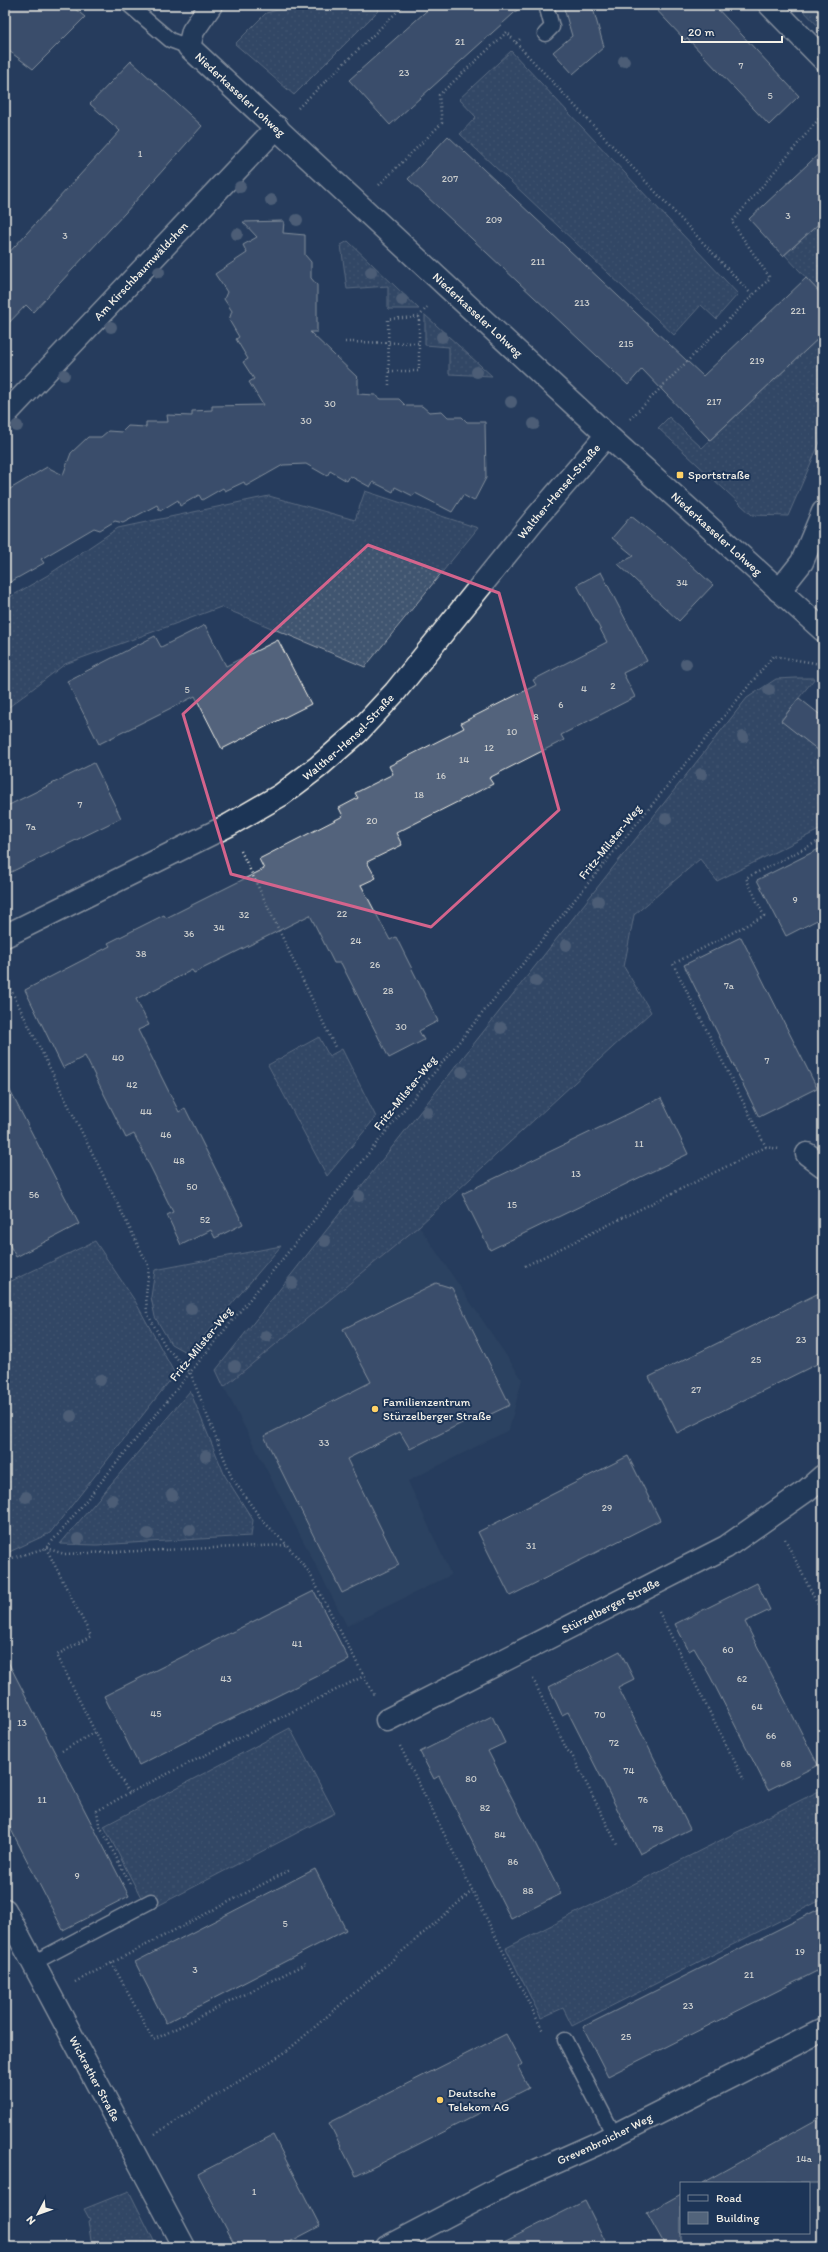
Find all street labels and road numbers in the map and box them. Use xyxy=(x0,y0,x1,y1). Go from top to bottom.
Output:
street label: Niederkasseler Lohweg xyxy=(192,49,289,140)
street label: Am Kirschbaumwäldchen xyxy=(91,219,191,323)
street label: Niederkasseler Lohweg xyxy=(430,270,526,361)
street label: Walther-Hensel-Straße xyxy=(514,441,603,542)
street label: Niederkasseler Lohweg xyxy=(668,489,766,579)
street label: Walther-Hensel-Straße xyxy=(300,691,397,783)
street label: Fritz-Milster-Weg xyxy=(576,801,645,882)
street label: Fritz-Milster-Weg xyxy=(371,1052,440,1133)
street label: Fritz-Milster-Weg xyxy=(167,1303,236,1384)
street label: Stürzelberger Straße xyxy=(559,1575,662,1637)
street label: Wickrather Straße xyxy=(66,2034,123,2124)
street label: Grevenbroicher Weg xyxy=(555,2110,655,2168)

